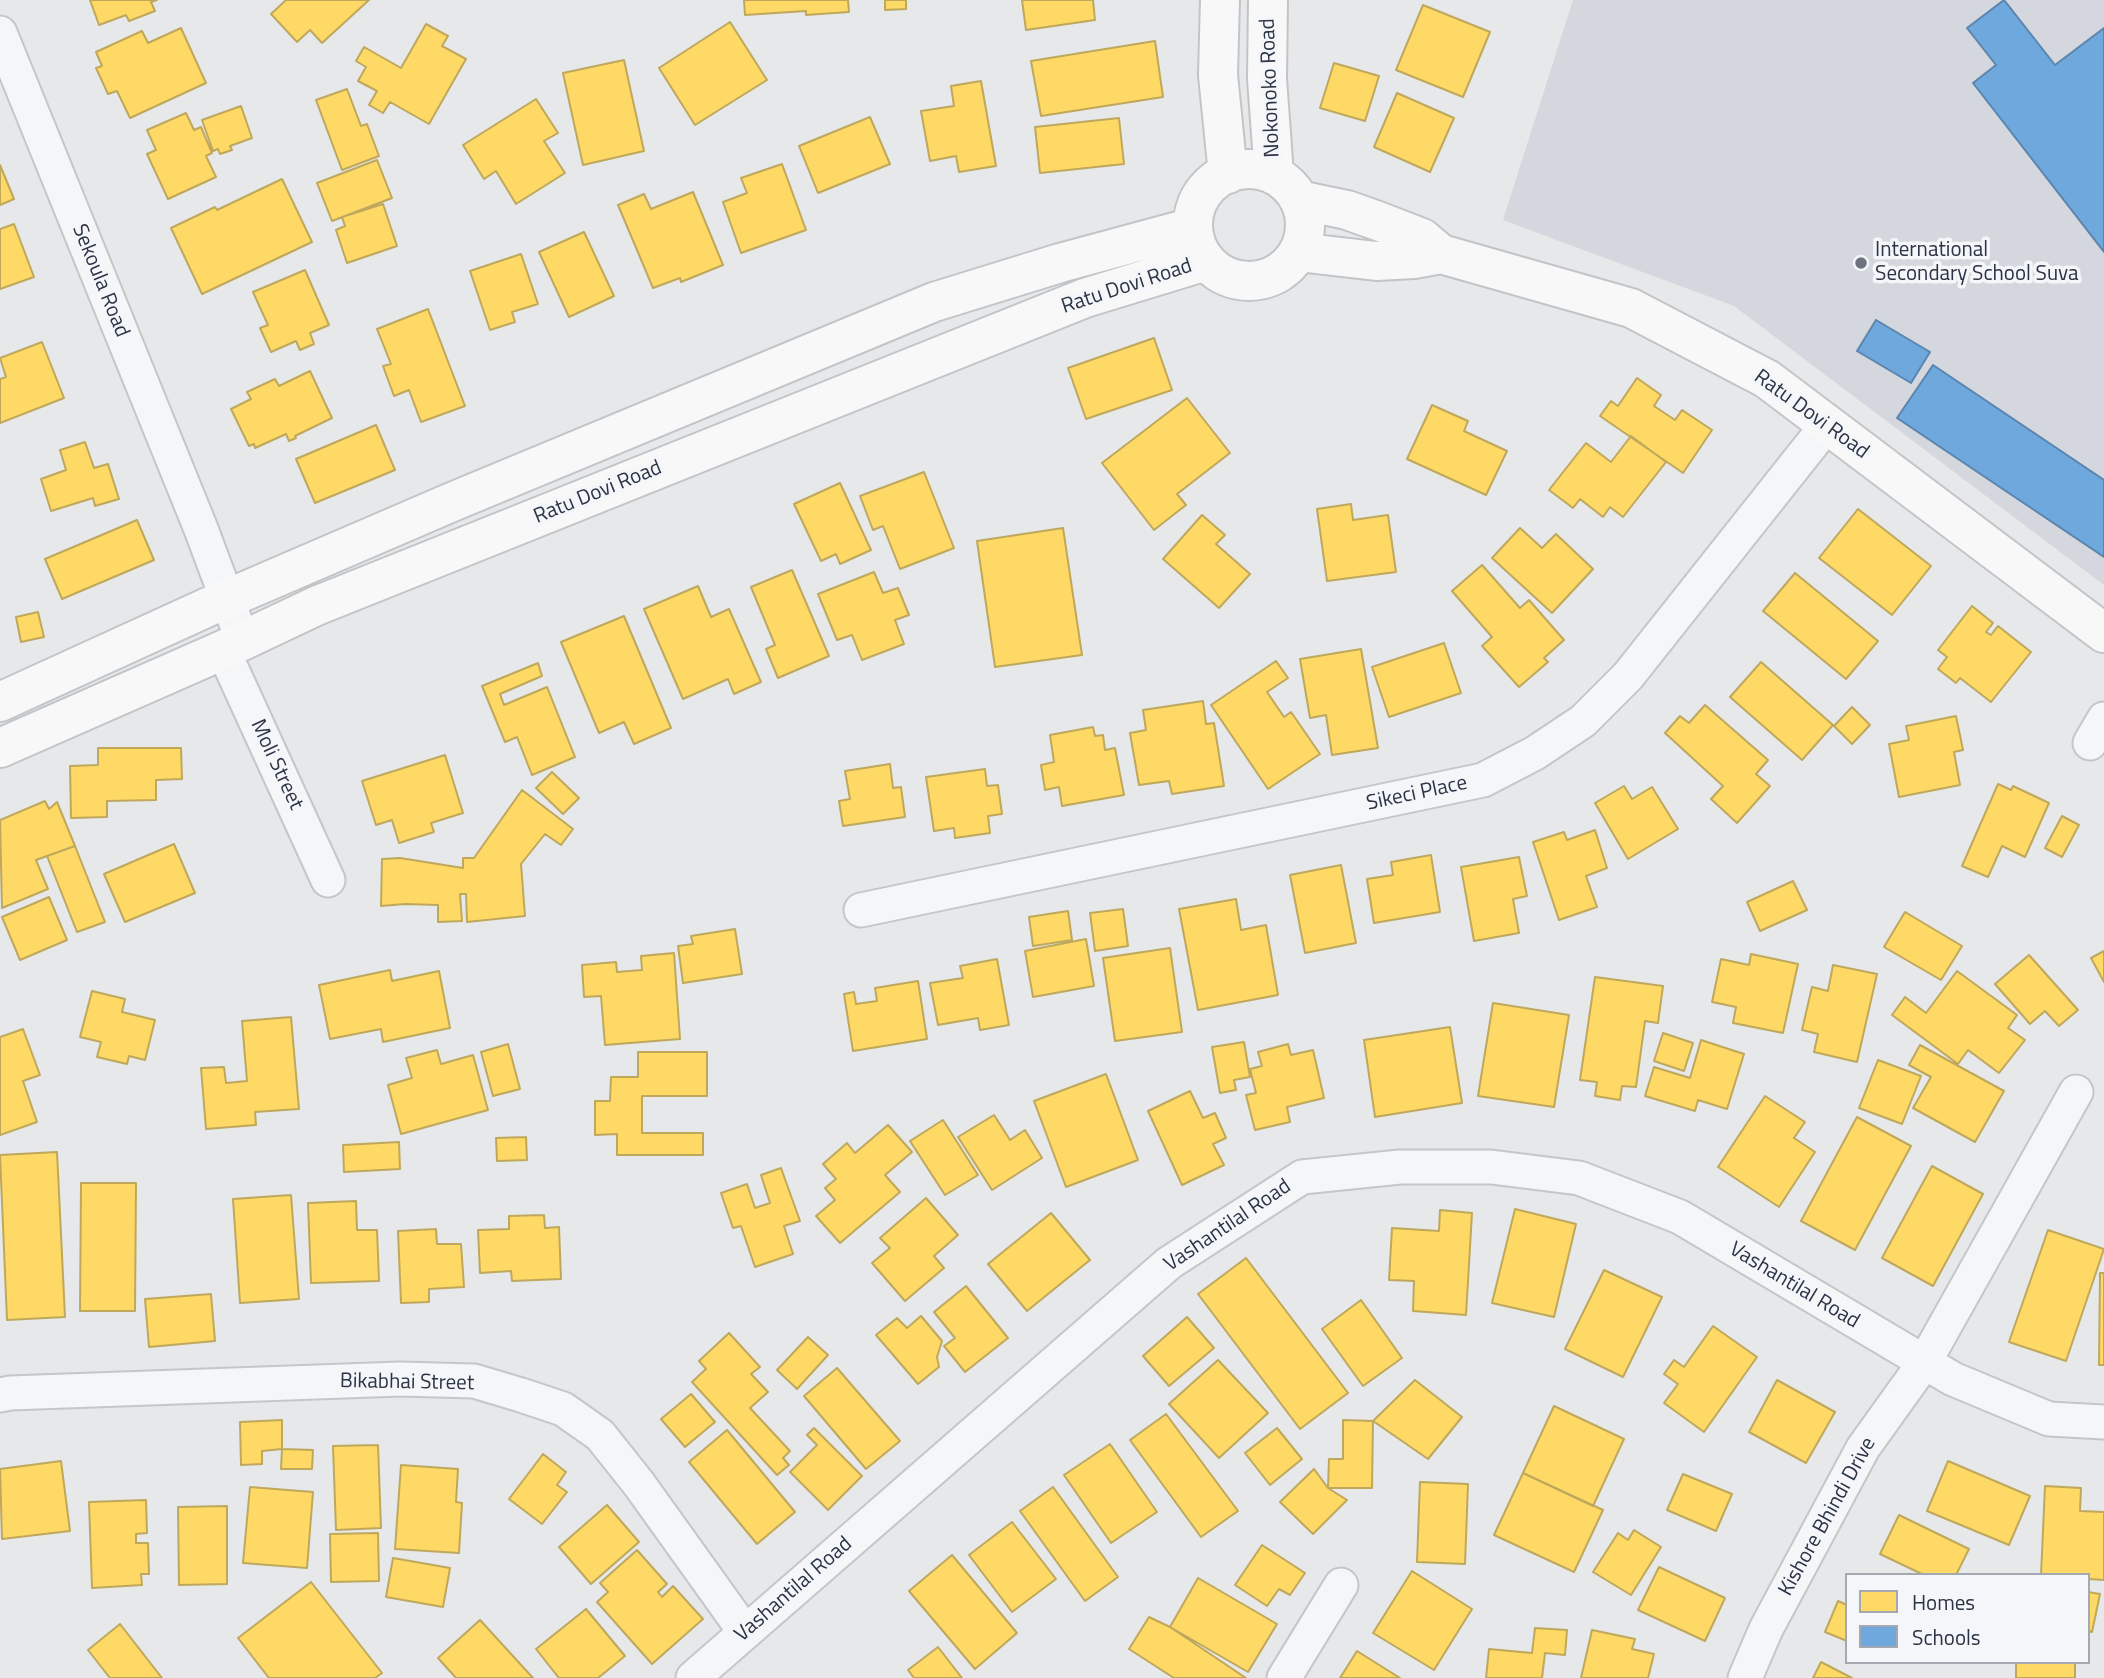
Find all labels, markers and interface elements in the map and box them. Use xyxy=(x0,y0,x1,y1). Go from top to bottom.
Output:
street label: Nokonoko Road xyxy=(1256,18,1286,158)
street label: Sekoula Road xyxy=(66,221,134,341)
place label: International Secondary School Suva xyxy=(1875,238,2078,288)
street label: Ratu Dovi Road xyxy=(1059,254,1195,320)
marker: International Secondary School Suva xyxy=(1853,255,1869,271)
street label: Ratu Dovi Road xyxy=(1749,365,1873,465)
street label: Ratu Dovi Road xyxy=(530,456,666,530)
street label: Moli Street xyxy=(244,716,308,814)
street label: Sikeci Place xyxy=(1364,771,1470,817)
street label: Vashantilal Road xyxy=(1160,1174,1296,1278)
street label: Vashantilal Road xyxy=(1724,1237,1864,1335)
street label: Bikabhai Street xyxy=(340,1369,474,1397)
street label: Kishore Bhindi Drive xyxy=(1774,1433,1882,1601)
street label: Vashantilal Road xyxy=(730,1532,858,1648)
legend xyxy=(1845,1573,2090,1664)
text: Homes xyxy=(1912,1586,1975,1618)
text: Schools xyxy=(1912,1621,1981,1653)

